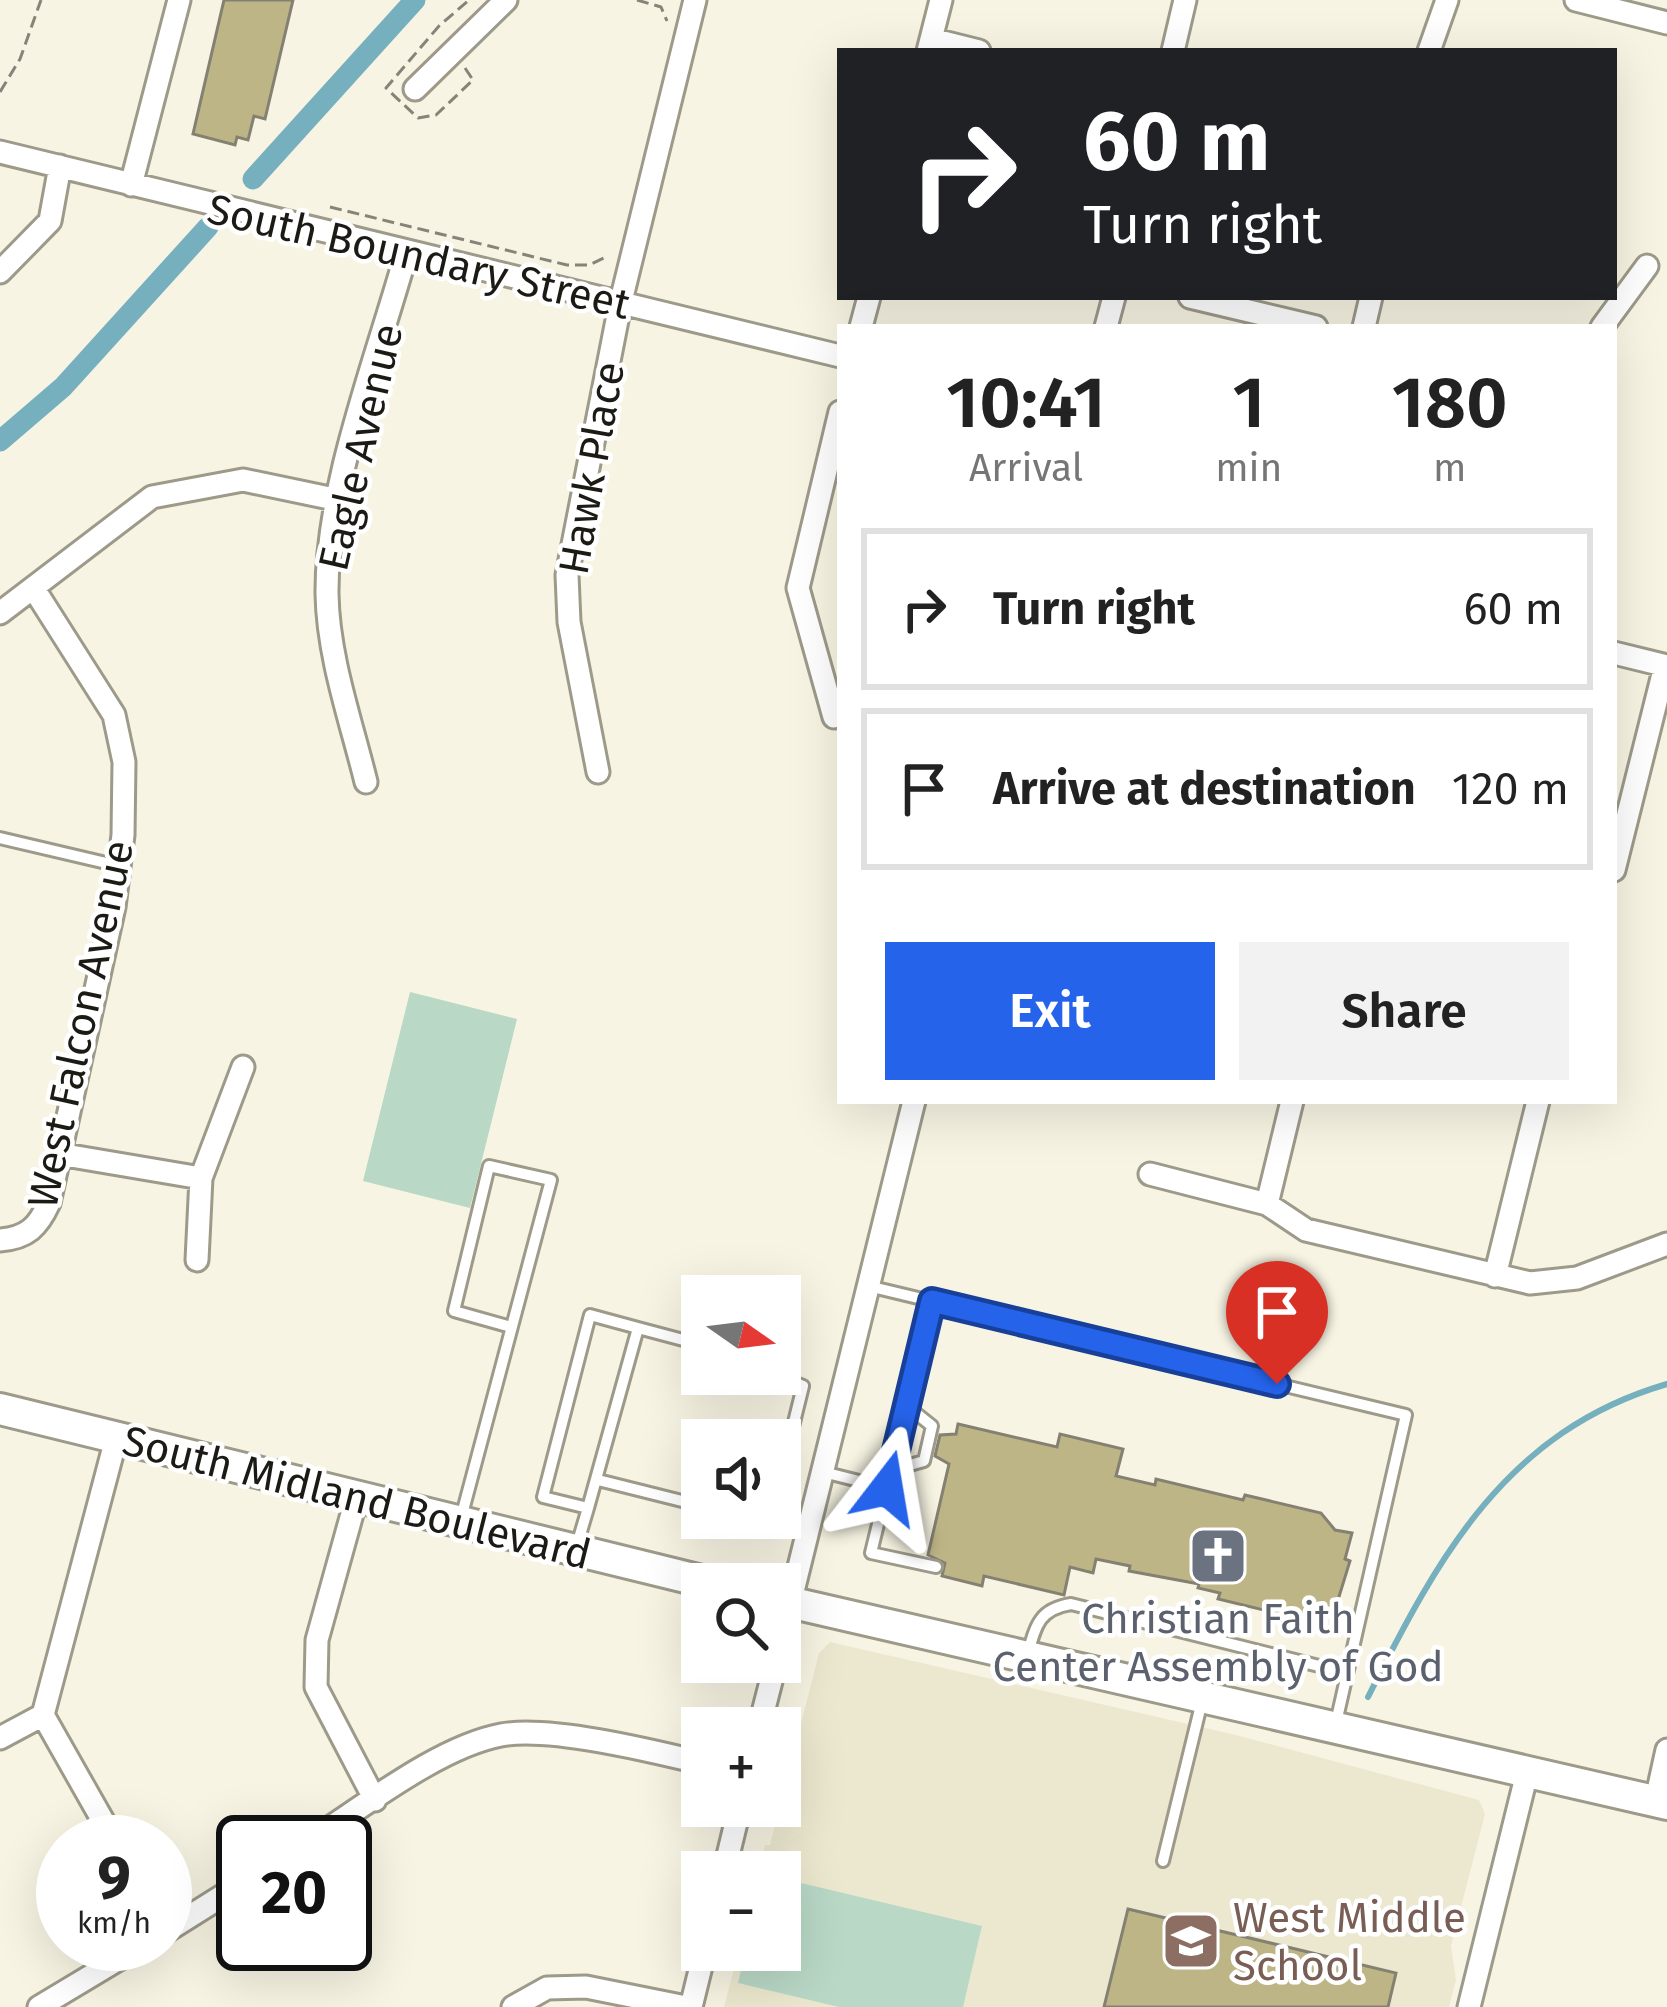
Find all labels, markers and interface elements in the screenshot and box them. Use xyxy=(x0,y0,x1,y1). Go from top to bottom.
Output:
text: 60 m xyxy=(1083,91,1270,192)
icon: right xyxy=(885,96,1041,252)
street label: South Boundary Street xyxy=(203,184,636,330)
text: Turn right xyxy=(1083,193,1322,257)
street label: Eagle Avenue xyxy=(308,319,414,575)
street label: Hawk Place xyxy=(549,358,635,578)
text: 10:41 xyxy=(946,360,1106,446)
text: 1 xyxy=(1232,360,1265,446)
text: 180 xyxy=(1392,360,1508,446)
text: Arrival xyxy=(969,445,1083,491)
text: min xyxy=(1215,445,1282,491)
text: m xyxy=(1433,445,1466,491)
icon: right xyxy=(891,576,957,642)
text: Turn right xyxy=(993,582,1195,636)
text: 60 m xyxy=(1463,582,1563,636)
icon: arrive xyxy=(891,756,957,822)
text: Arrive at destination xyxy=(993,762,1416,816)
text: 120 m xyxy=(1452,762,1569,816)
street label: West Falcon Avenue xyxy=(18,836,144,1213)
button: Exit xyxy=(885,942,1215,1080)
button: Share xyxy=(1239,942,1569,1080)
pin xyxy=(1226,1261,1328,1384)
north arrow xyxy=(681,1275,801,1395)
map controls xyxy=(681,1275,801,1971)
icon: arrive xyxy=(1244,1279,1310,1345)
street label: South Midland Boulevard xyxy=(118,1416,596,1580)
button: sound xyxy=(681,1419,801,1539)
position arrow xyxy=(824,1425,950,1551)
church icon: Christian Faith Center Assembly of God xyxy=(1187,1525,1249,1587)
button: search xyxy=(681,1563,801,1683)
place label: Christian Faith Center Assembly of God xyxy=(992,1594,1444,1692)
button: + xyxy=(681,1707,801,1827)
speed limit sign: 20 xyxy=(216,1815,372,1971)
text: 9 xyxy=(97,1842,131,1914)
button: − xyxy=(681,1851,801,1971)
place label: West Middle School xyxy=(1233,1893,1466,1991)
text: km/h xyxy=(77,1905,151,1941)
school or university icon: West Middle School xyxy=(1160,1910,1222,1972)

